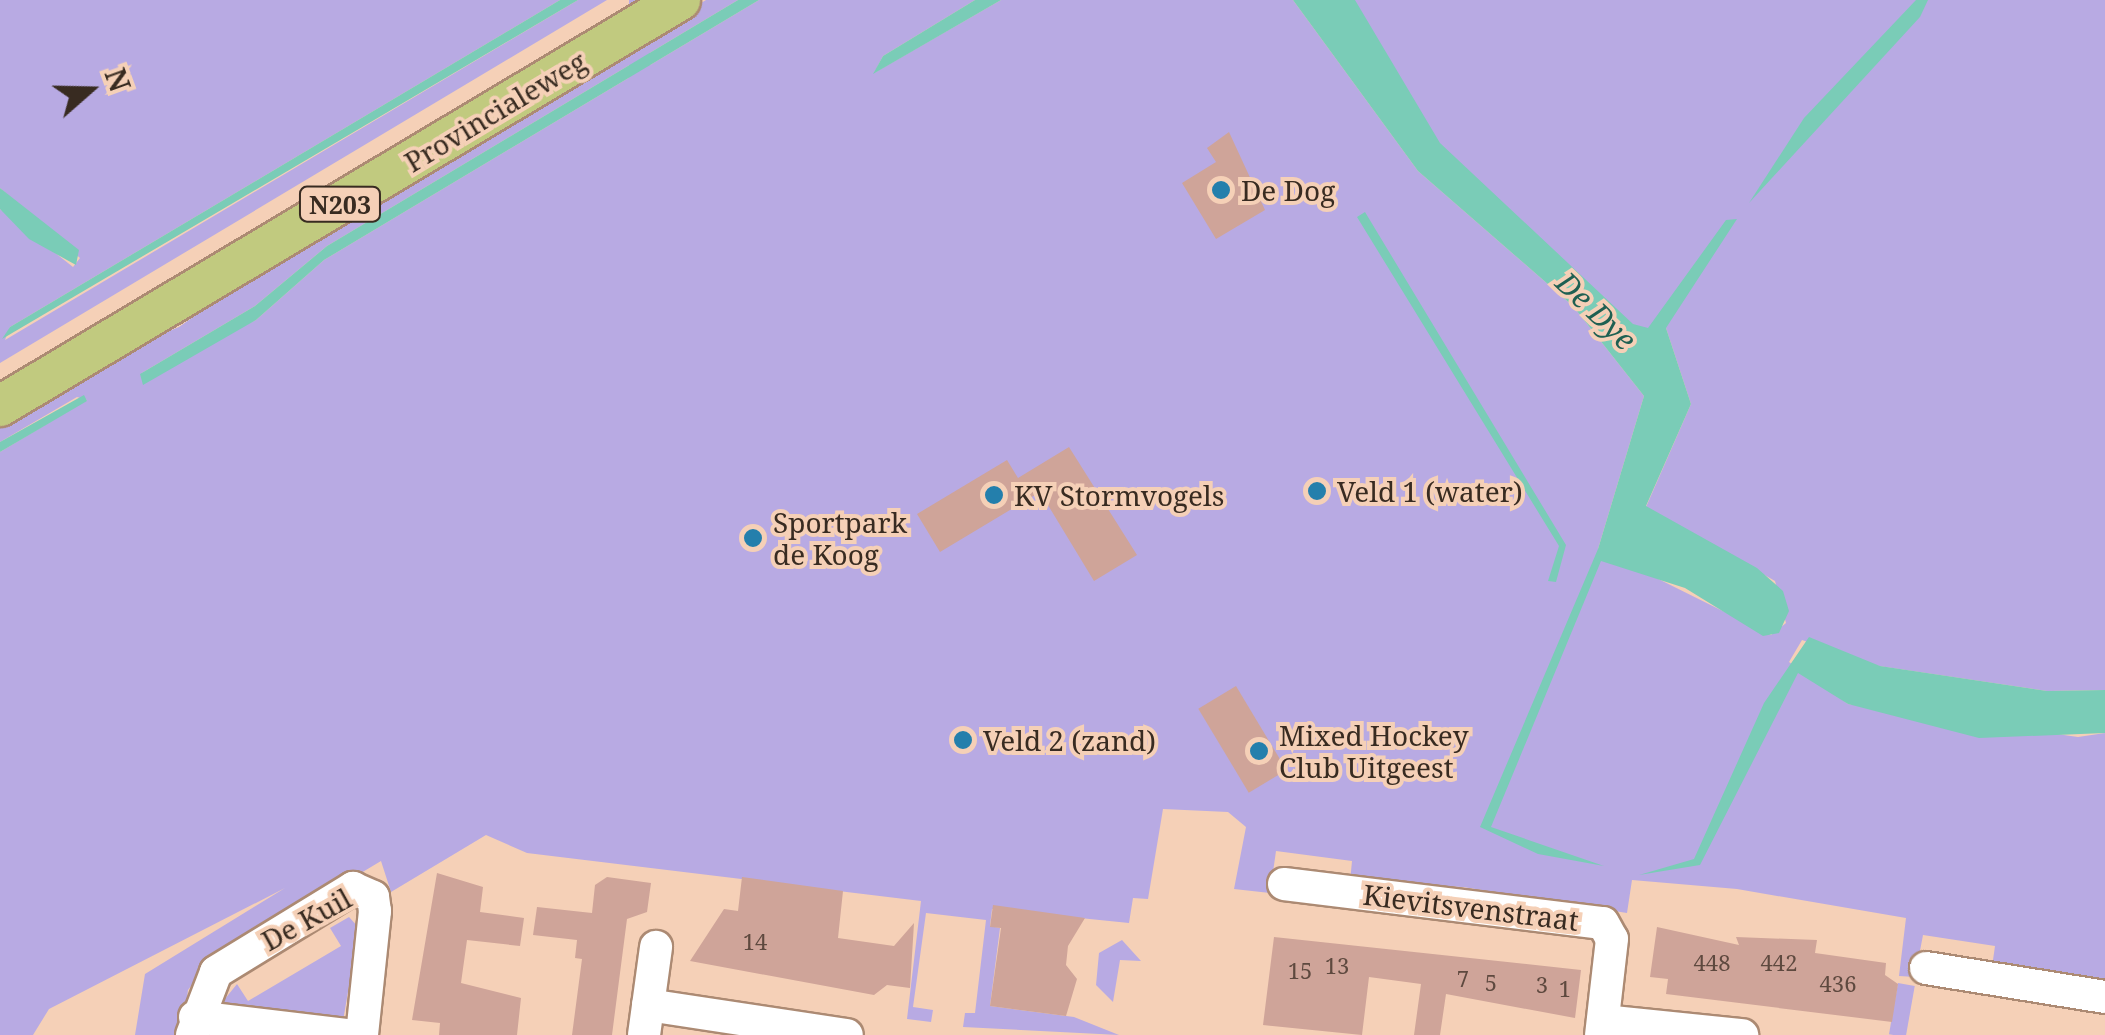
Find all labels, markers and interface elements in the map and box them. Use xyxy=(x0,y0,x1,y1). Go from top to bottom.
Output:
north arrow xyxy=(40,40,140,140)
street label: Provincialeweg xyxy=(398,44,592,178)
text: N xyxy=(97,63,140,97)
place label: De Dog xyxy=(1241,173,1335,207)
marker: De Dog xyxy=(1210,179,1232,201)
road number: N203 xyxy=(298,184,382,224)
water label: De Dye xyxy=(1549,264,1643,358)
place label: Veld 1 (water) xyxy=(1337,474,1523,508)
place label: KV Stormvogels xyxy=(1014,478,1224,512)
marker: Veld 1 (water) xyxy=(1306,480,1328,502)
marker: KV Stormvogels xyxy=(983,484,1005,506)
place label: Sportpark de Koog xyxy=(773,505,907,571)
marker: Sportpark de Koog xyxy=(742,527,764,549)
place label: Mixed Hockey Club Uitgeest xyxy=(1279,718,1469,784)
place label: Veld 2 (zand) xyxy=(983,723,1156,757)
marker: Veld 2 (zand) xyxy=(952,729,974,751)
marker: Mixed Hockey Club Uitgeest xyxy=(1248,740,1270,762)
street label: Kievitsvenstraat xyxy=(1361,877,1581,937)
street label: De Kuil xyxy=(255,881,357,957)
house number: 14 xyxy=(743,929,767,955)
house number: 448 xyxy=(1694,950,1730,976)
house number: 442 xyxy=(1761,950,1797,976)
house number: 13 xyxy=(1325,953,1349,979)
house number: 15 xyxy=(1288,958,1312,984)
house number: 7 xyxy=(1457,966,1469,992)
house number: 5 xyxy=(1485,970,1497,996)
house number: 436 xyxy=(1820,971,1856,997)
house number: 3 xyxy=(1536,972,1548,998)
house number: 1 xyxy=(1559,976,1571,1002)

